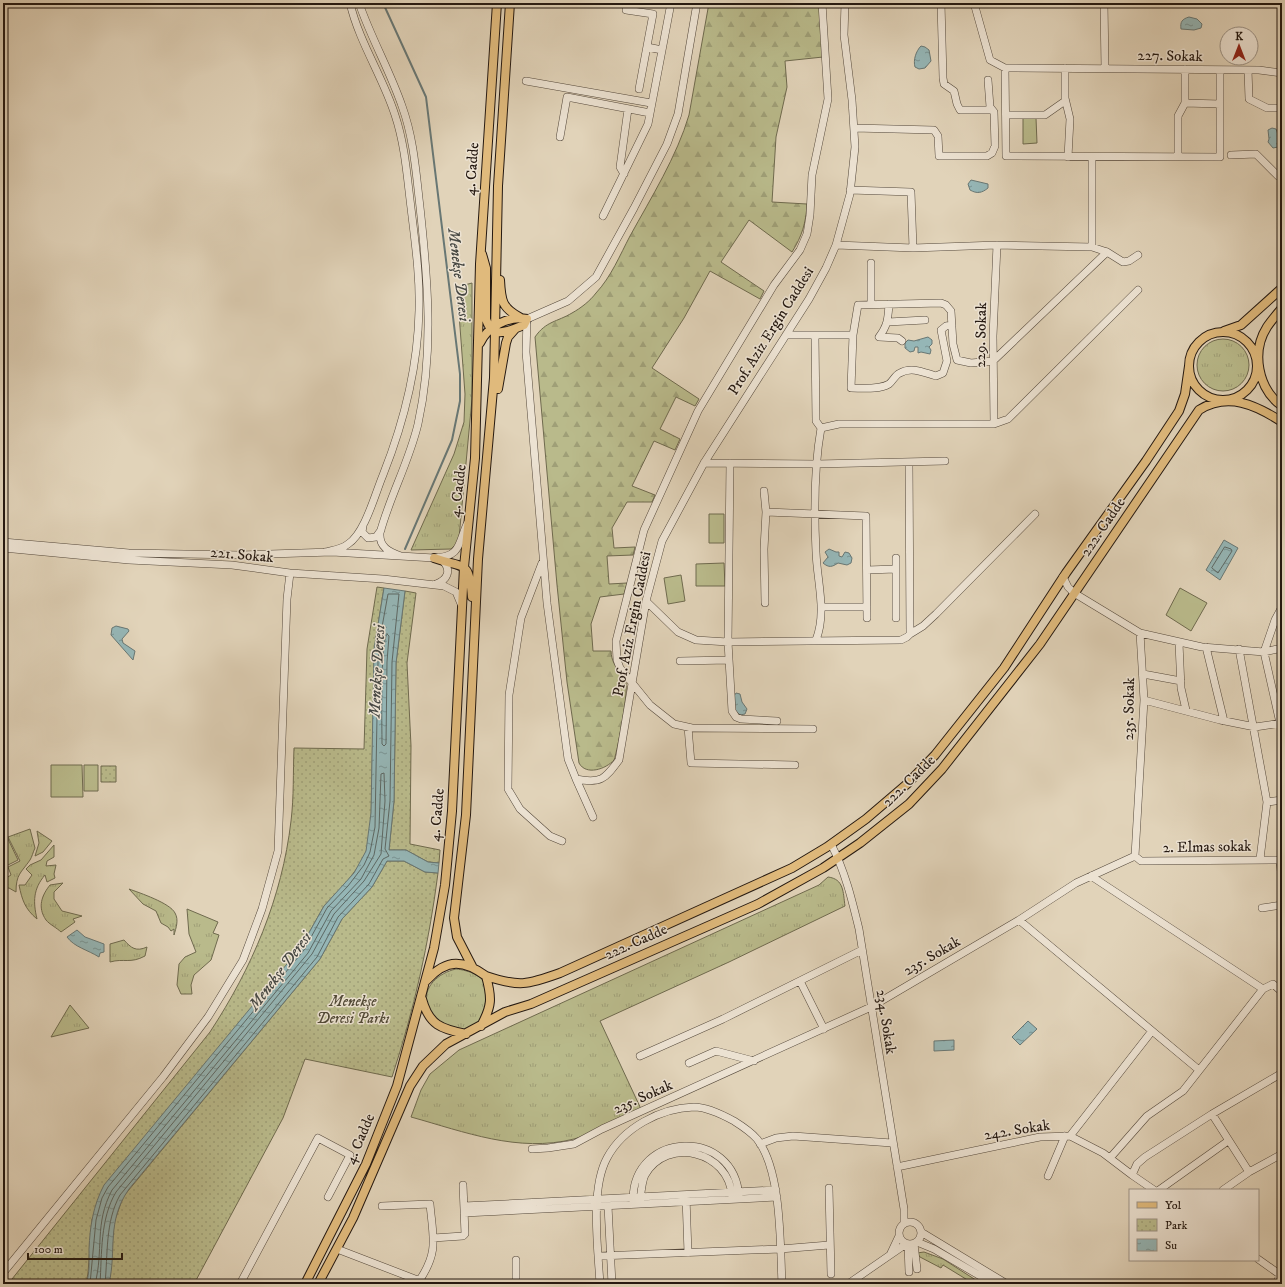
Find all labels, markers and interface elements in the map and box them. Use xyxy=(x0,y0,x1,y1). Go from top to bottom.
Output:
north arrow xyxy=(1219,26,1259,66)
text: K xyxy=(1235,30,1243,44)
street label: 227. Sokak xyxy=(1137,46,1203,66)
street label: 4. Cadde xyxy=(461,142,483,196)
water label: Menekşe Deresi xyxy=(443,226,475,323)
street label: Prof. Aziz Ergin Caddesi xyxy=(724,263,818,399)
street label: 229. Sokak xyxy=(971,302,991,368)
street label: 4. Cadde xyxy=(445,463,471,519)
street label: 222. Cadde xyxy=(1076,494,1130,560)
street label: 221. Sokak xyxy=(210,543,275,567)
street label: Prof. Aziz Ergin Caddesi xyxy=(609,550,655,698)
water label: Menekşe Deresi xyxy=(365,623,389,719)
street label: 235. Sokak xyxy=(1119,677,1139,741)
street label: 222. Cadde xyxy=(878,751,940,811)
street label: 4. Cadde xyxy=(425,788,449,842)
street label: 2. Elmas sokak xyxy=(1162,837,1252,857)
street label: 222. Cadde xyxy=(602,920,670,964)
water label: Menekşe Deresi xyxy=(243,927,317,1015)
street label: 235. Sokak xyxy=(900,932,965,980)
street label: 234. Sokak xyxy=(872,988,901,1056)
park label: Menekşe Deresi Parkı xyxy=(316,992,390,1028)
street label: 235. Sokak xyxy=(610,1075,676,1119)
street label: 4. Cadde xyxy=(341,1111,379,1167)
street label: 242. Sokak xyxy=(983,1115,1052,1145)
legend xyxy=(1129,1189,1259,1261)
text: Yol xyxy=(1165,1198,1182,1213)
text: Park xyxy=(1165,1218,1187,1233)
scale bar xyxy=(28,1235,122,1261)
text: Su xyxy=(1165,1238,1177,1253)
text: 100 m xyxy=(34,1242,63,1257)

